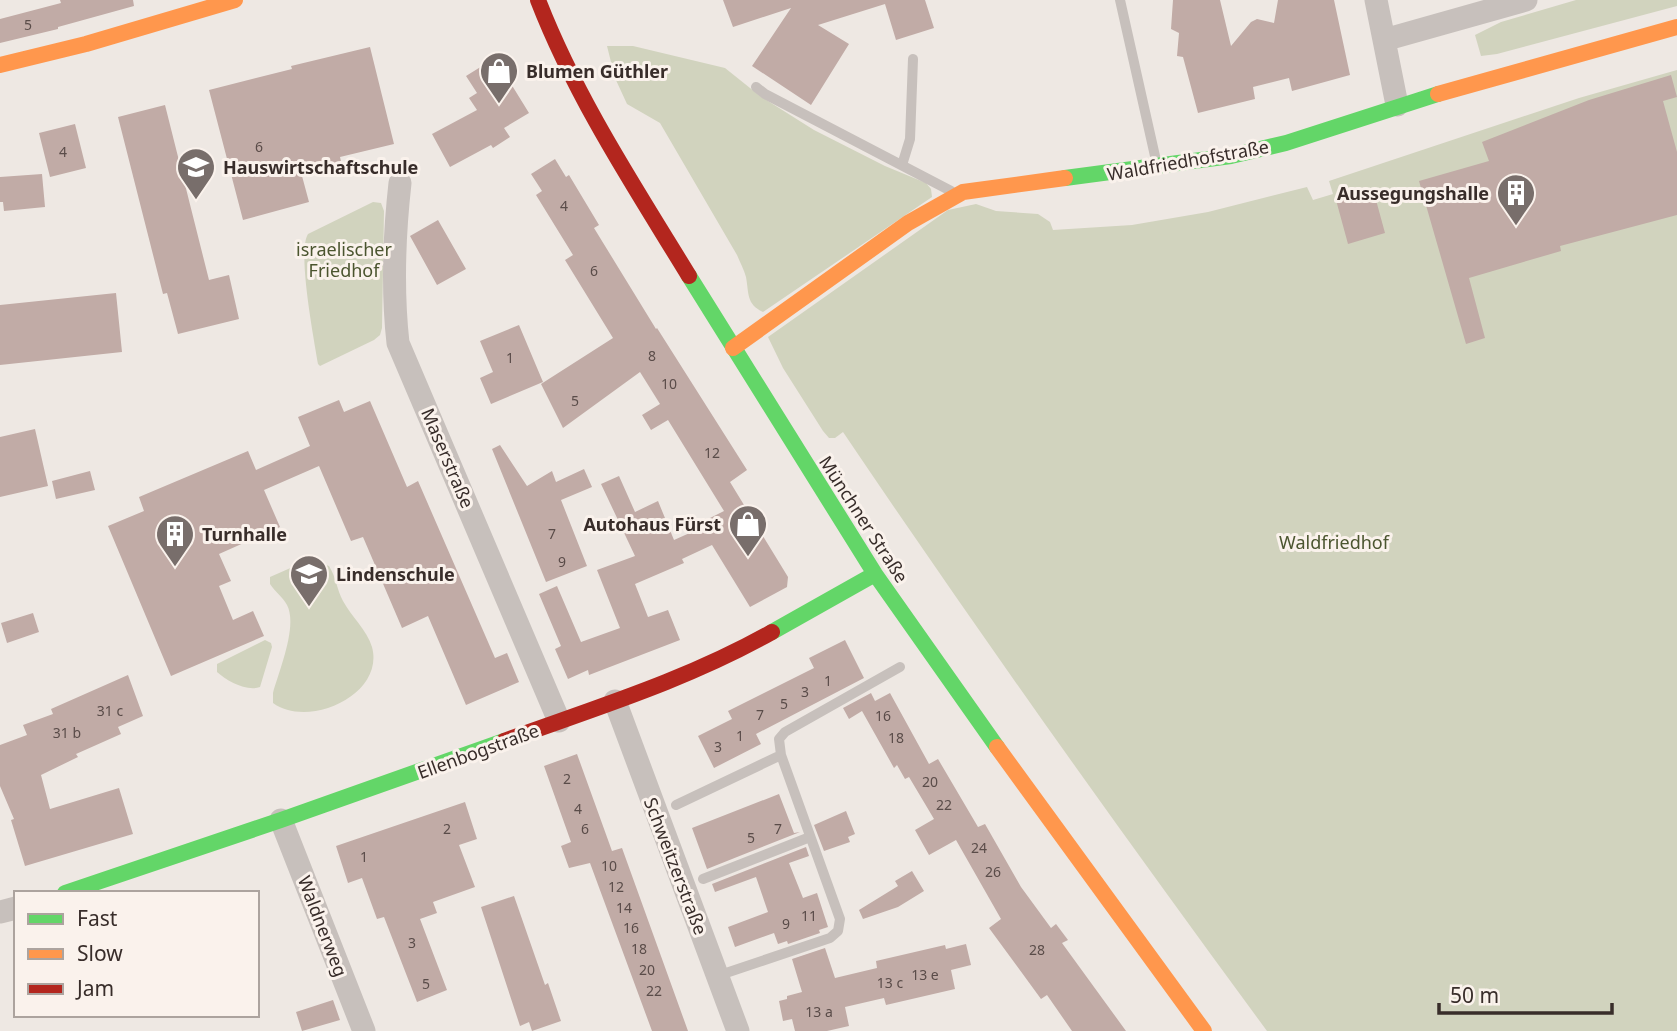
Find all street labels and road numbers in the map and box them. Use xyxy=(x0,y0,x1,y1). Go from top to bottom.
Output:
street label: Waldfriedhofstraße xyxy=(1105,134,1271,186)
street label: Maserstraße xyxy=(416,404,480,512)
street label: Münchner Straße xyxy=(814,451,914,587)
street label: Ellenbogstraße xyxy=(414,718,542,784)
street label: Schweitzerstraße xyxy=(639,794,713,938)
street label: Waldnerweg xyxy=(293,872,353,980)

